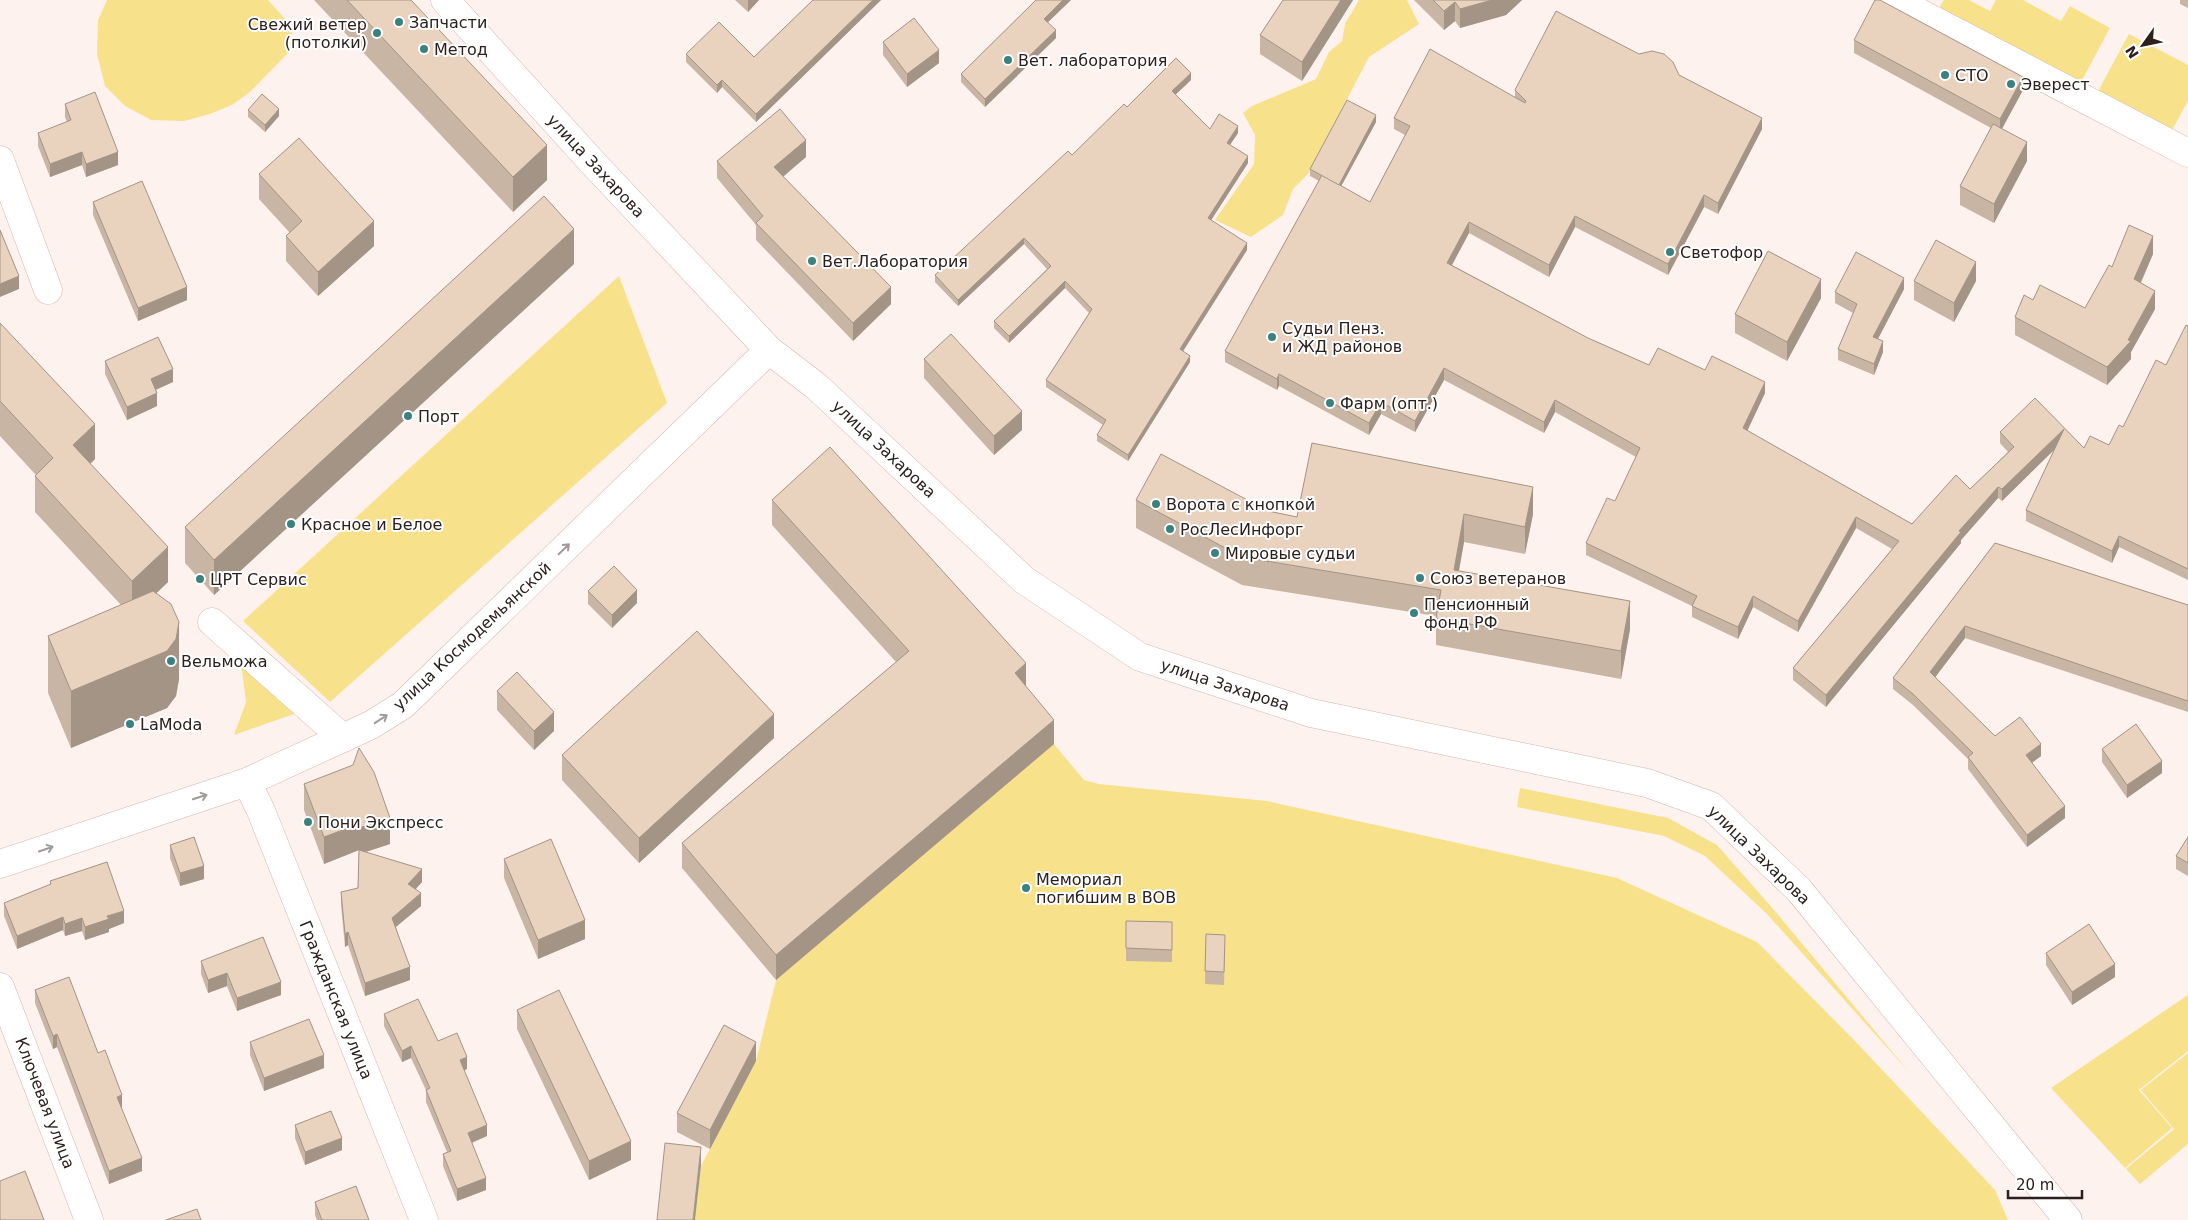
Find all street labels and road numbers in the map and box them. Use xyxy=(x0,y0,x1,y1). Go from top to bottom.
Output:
street label: улица Захарова xyxy=(543,110,649,222)
street label: улица Захарова xyxy=(828,396,940,502)
street label: улица Космодемьянской xyxy=(389,558,555,714)
street label: улица Захарова xyxy=(1158,655,1292,715)
street label: улица Захарова xyxy=(1704,801,1814,909)
street label: Гражданская улица xyxy=(295,918,377,1082)
street label: Ключевая улица xyxy=(11,1035,79,1171)

